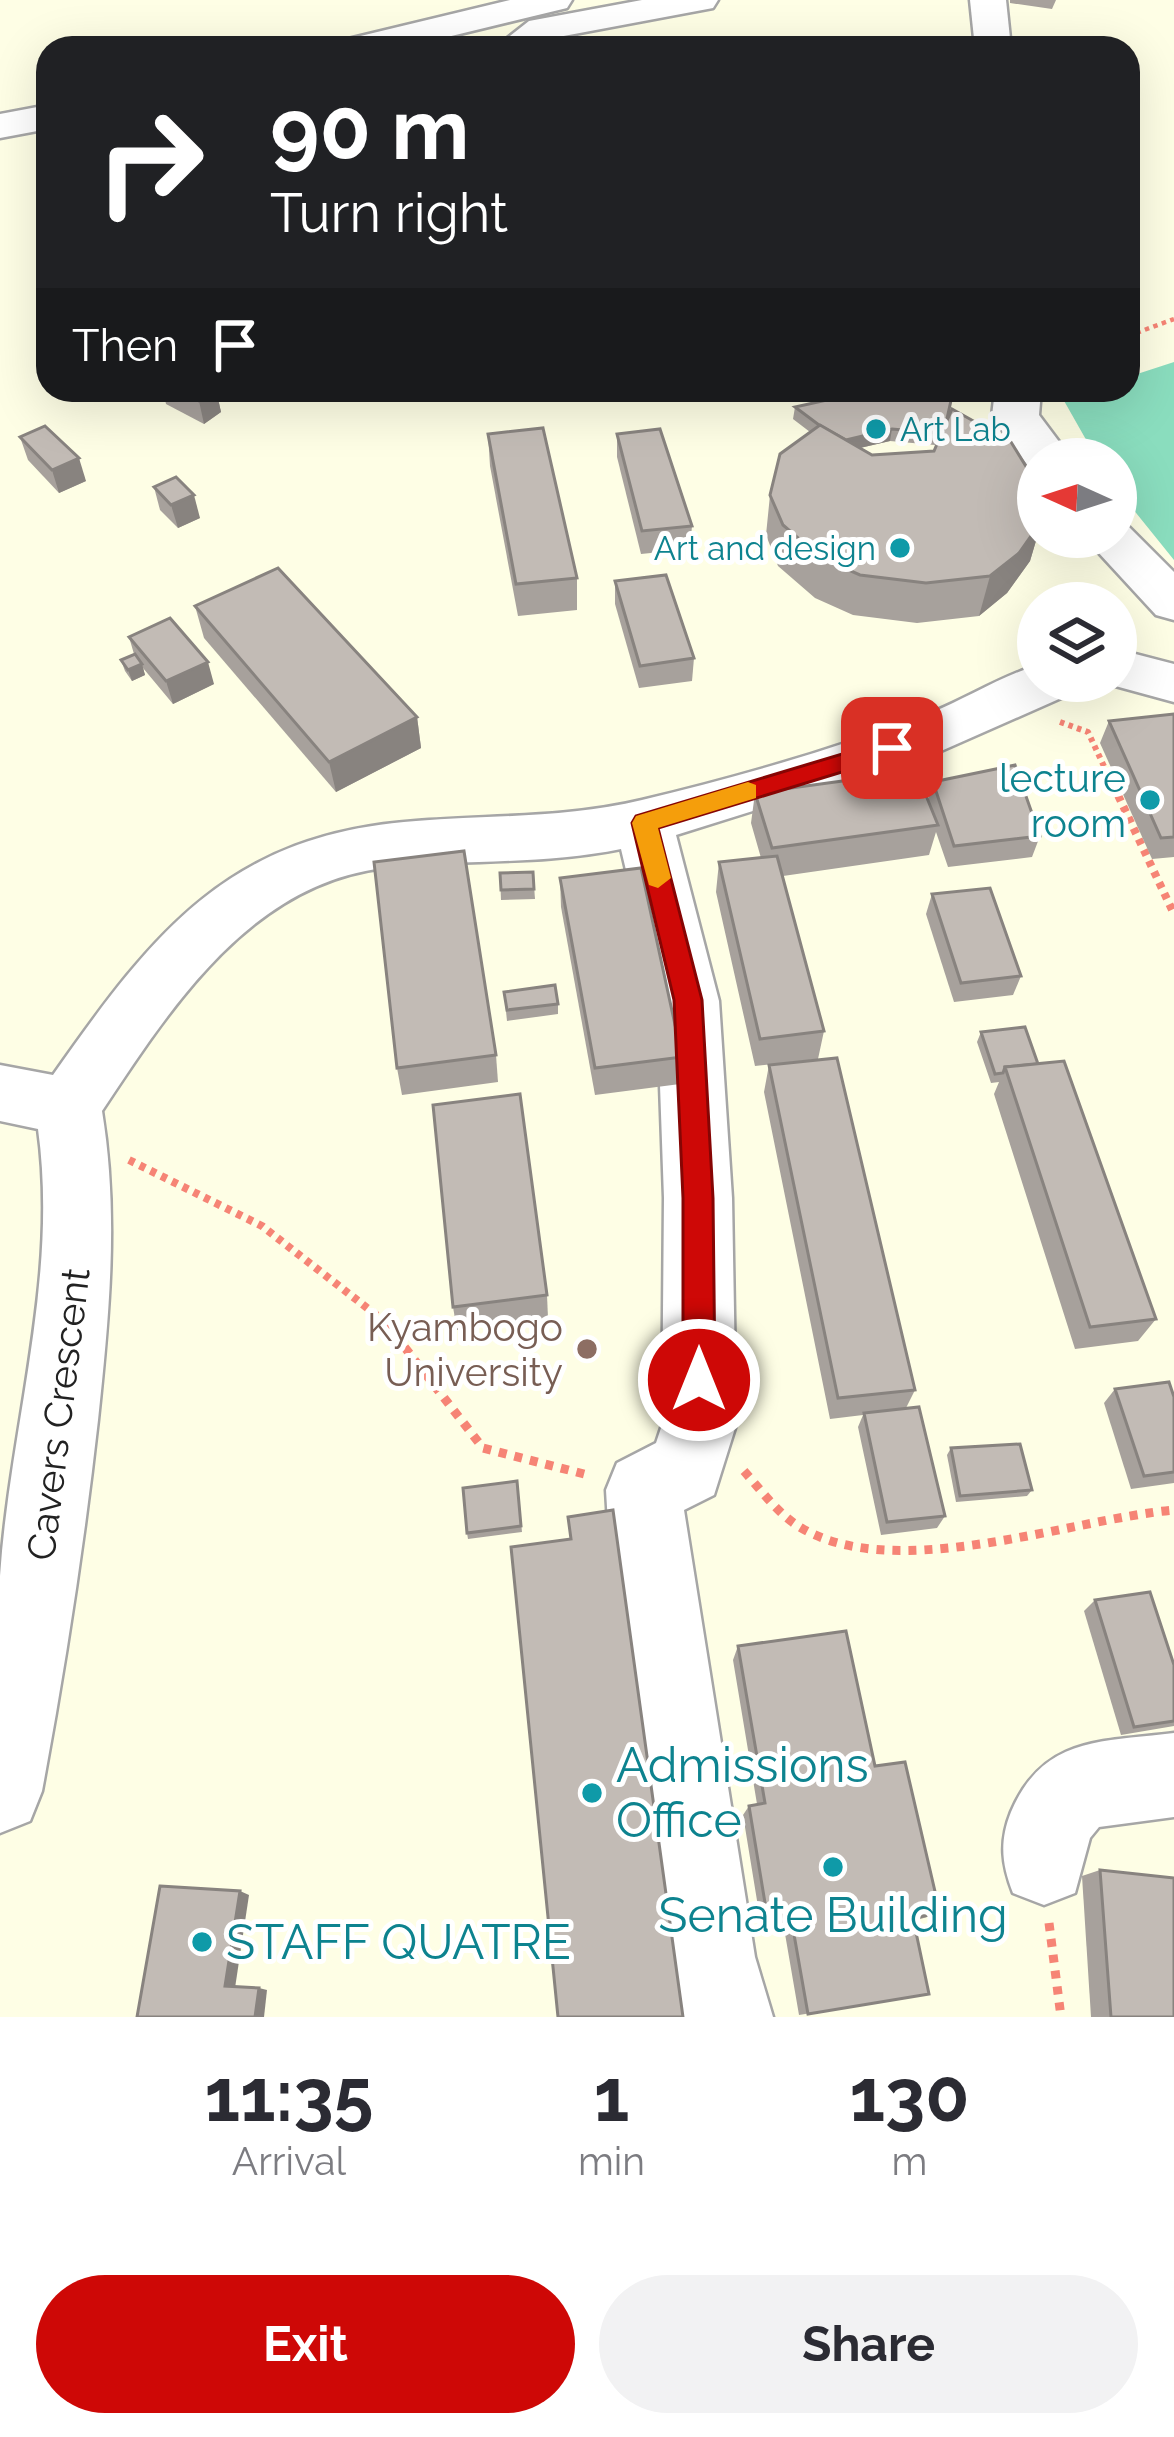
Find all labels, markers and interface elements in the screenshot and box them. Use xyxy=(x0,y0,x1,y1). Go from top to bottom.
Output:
text: 90 m xyxy=(270,80,469,179)
icon: right xyxy=(72,84,228,240)
text: Turn right xyxy=(270,181,508,245)
icon: arrive xyxy=(202,312,268,378)
text: Then xyxy=(72,319,178,372)
place label: Art Lab xyxy=(900,410,1011,449)
marker: Art Lab xyxy=(863,416,889,442)
north arrow xyxy=(1017,438,1137,558)
map controls xyxy=(1017,438,1137,702)
place label: Art and design xyxy=(654,529,876,568)
marker: Art and design xyxy=(887,535,913,561)
button: layers xyxy=(1017,582,1137,702)
pin xyxy=(841,697,943,799)
icon: arrive xyxy=(859,715,925,781)
place label: lecture room xyxy=(999,755,1126,846)
marker: lecture room xyxy=(1137,787,1163,813)
street label: Cavers Crescent xyxy=(17,1265,99,1563)
place label: Kyambogo University xyxy=(367,1304,563,1395)
position arrow xyxy=(636,1317,762,1443)
marker: Kyambogo University xyxy=(574,1336,600,1362)
place label: Admissions Office xyxy=(616,1737,869,1848)
marker: Admissions Office xyxy=(579,1780,605,1806)
marker: Senate Building xyxy=(820,1854,846,1880)
place label: Senate Building xyxy=(658,1887,1008,1943)
place label: STAFF QUATRE xyxy=(226,1914,571,1970)
marker: STAFF QUATRE xyxy=(189,1929,215,1955)
text: 11:35 xyxy=(204,2053,373,2138)
text: 1 xyxy=(594,2053,629,2138)
text: 130 xyxy=(850,2053,969,2138)
text: Arrival xyxy=(232,2138,346,2184)
text: min xyxy=(578,2138,645,2184)
text: m xyxy=(892,2138,927,2184)
button: Exit xyxy=(36,2275,575,2413)
button: Share xyxy=(599,2275,1138,2413)

